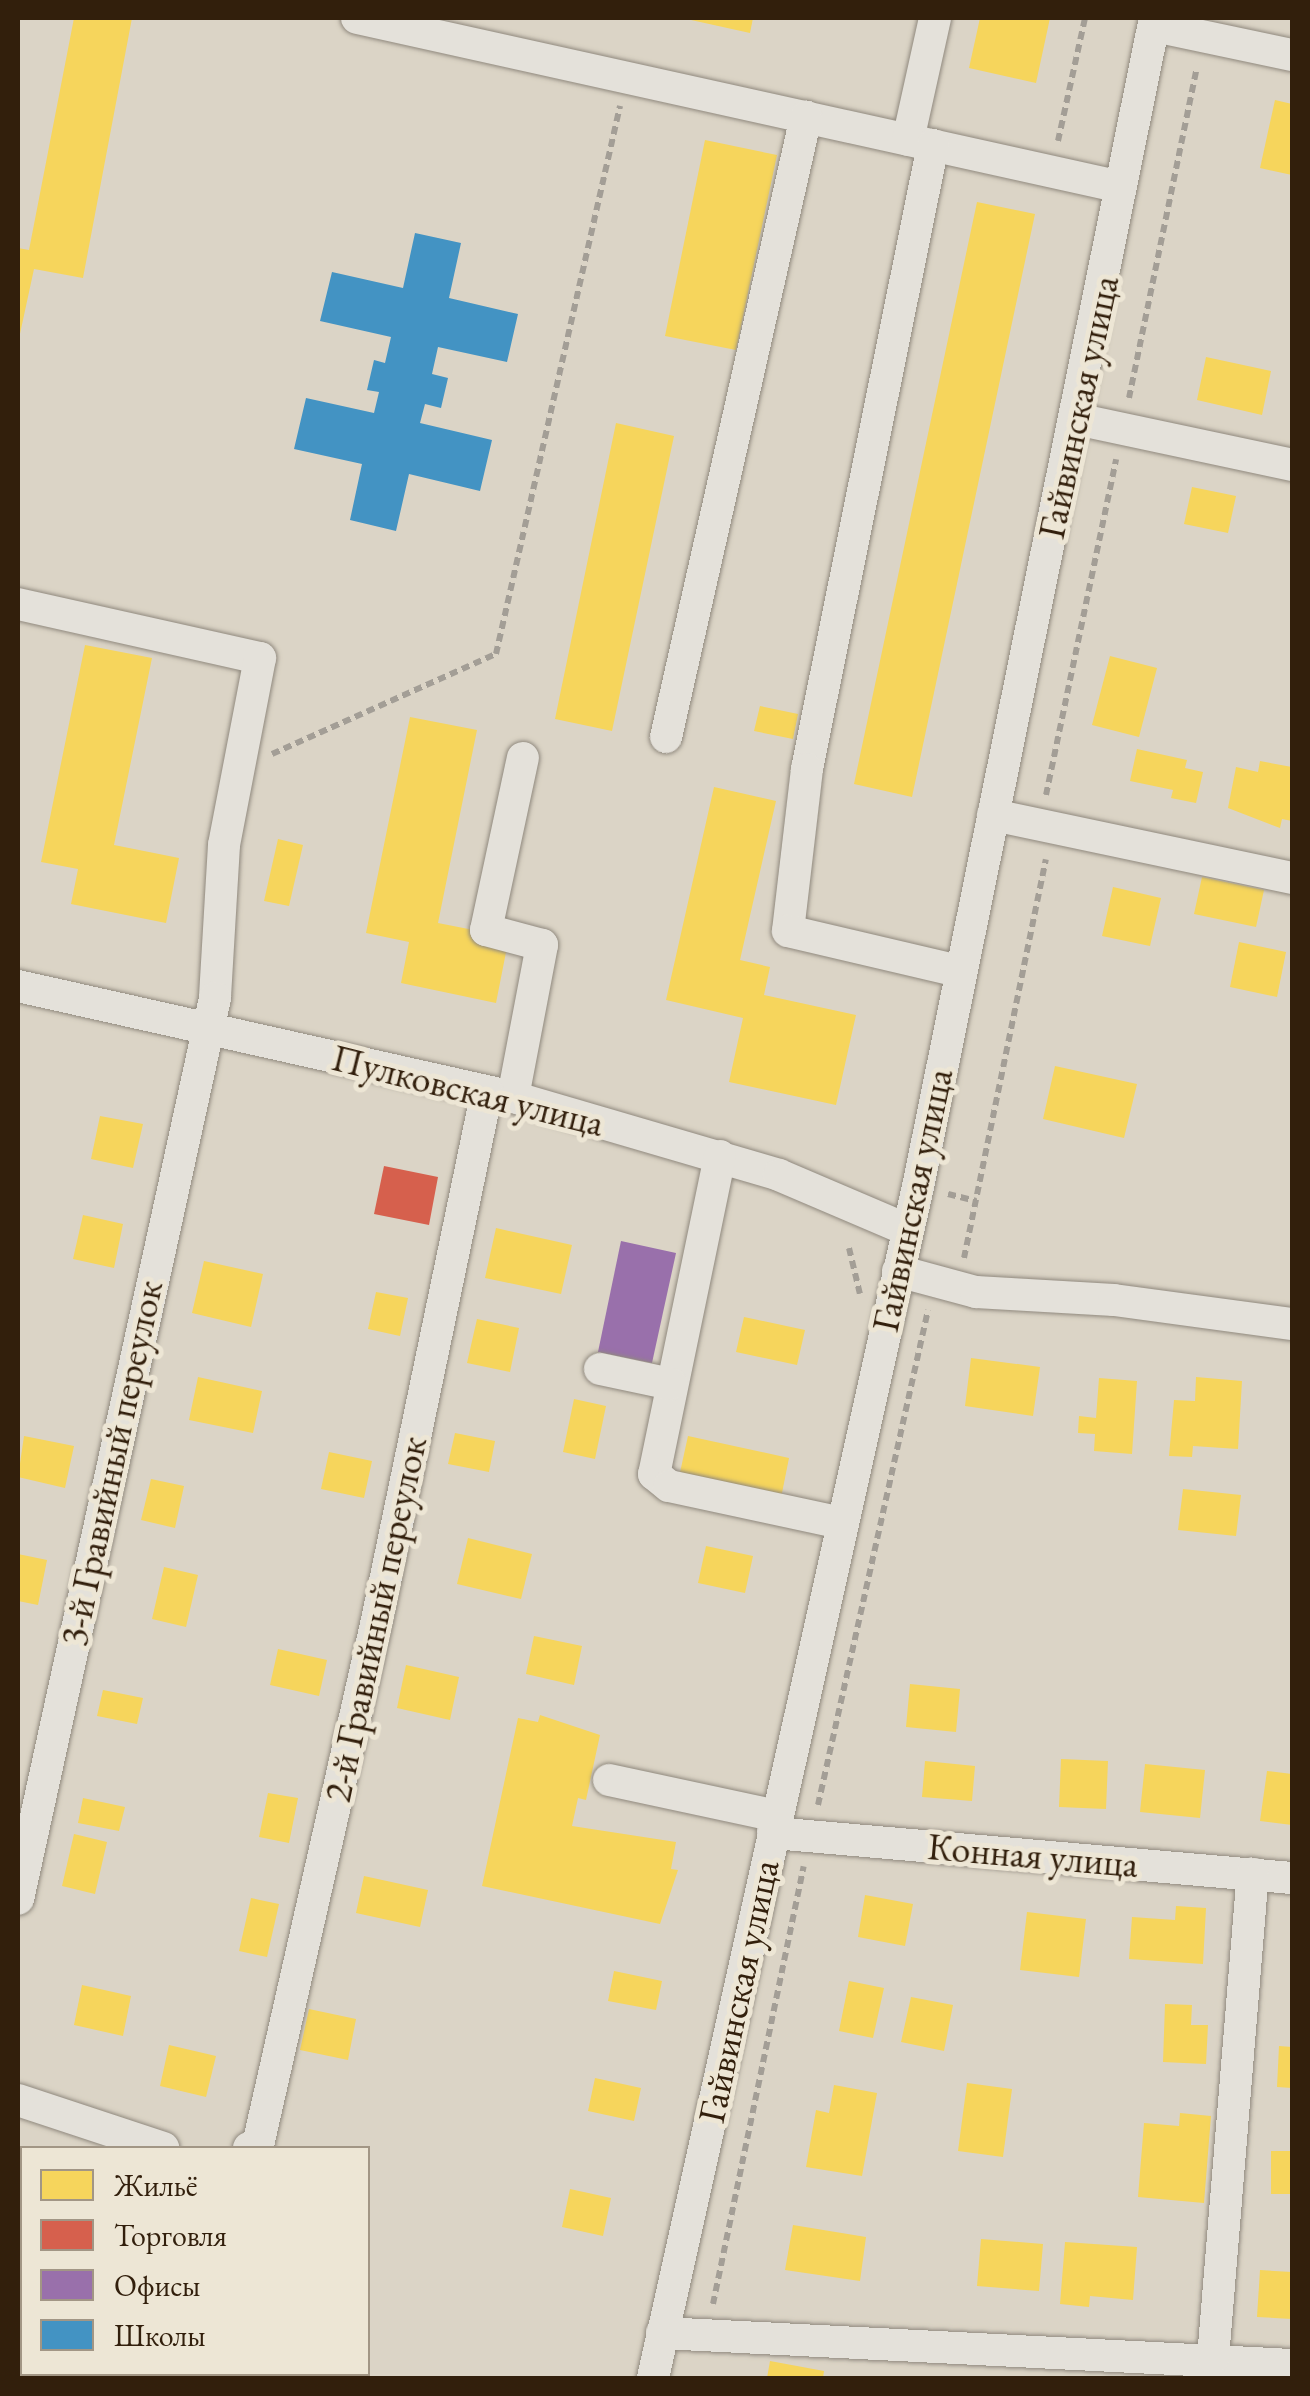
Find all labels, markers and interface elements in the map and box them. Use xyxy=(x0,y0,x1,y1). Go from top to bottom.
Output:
street label: Гайвинская улица xyxy=(1028,271,1128,543)
street label: Пулковская улица xyxy=(327,1034,609,1146)
street label: Гайвинская улица xyxy=(862,1064,962,1336)
street label: 3-й Гравийный переулок xyxy=(50,1276,172,1650)
street label: 2-й Гравийный переулок xyxy=(314,1432,436,1806)
street label: Конная улица xyxy=(926,1823,1140,1887)
street label: Гайвинская улица xyxy=(688,1855,788,2127)
legend xyxy=(20,2146,370,2376)
text: Жильё xyxy=(114,2166,198,2205)
text: Торговля xyxy=(114,2216,227,2255)
text: Офисы xyxy=(114,2266,200,2305)
text: Школы xyxy=(114,2316,206,2355)

